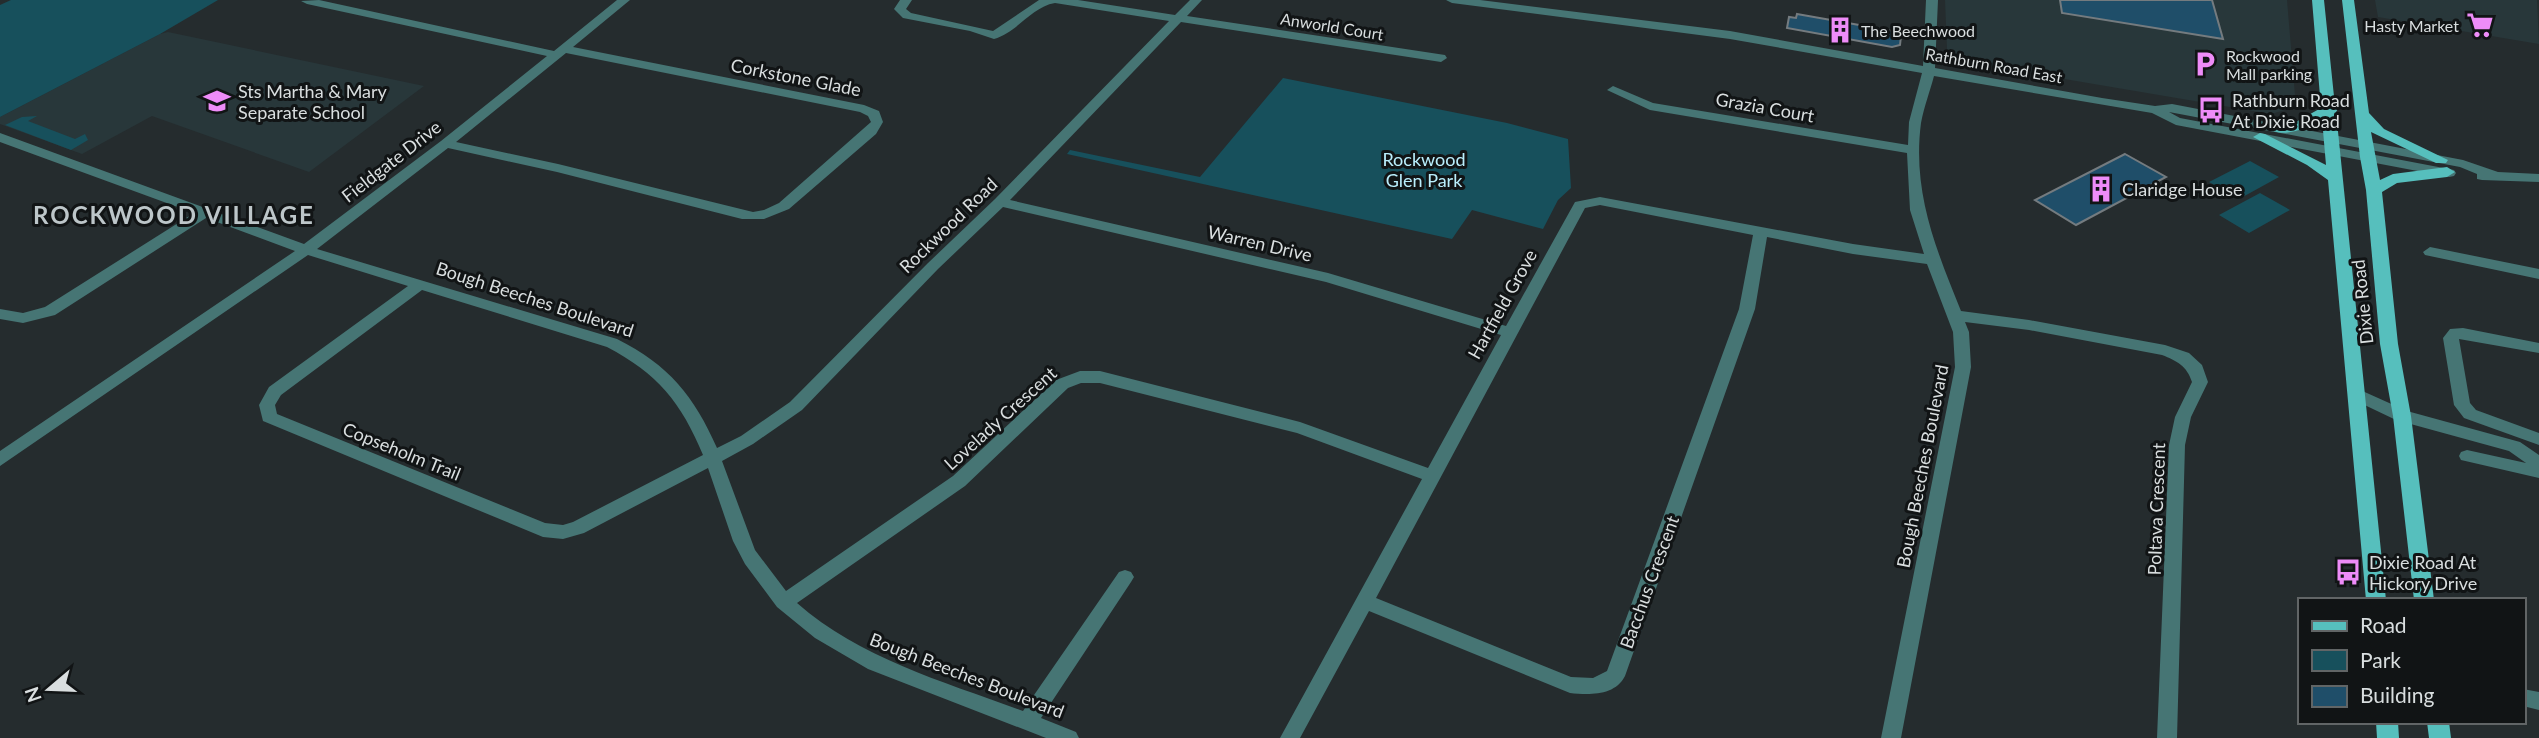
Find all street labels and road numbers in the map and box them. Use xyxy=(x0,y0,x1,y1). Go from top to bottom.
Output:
street label: Anworld Court xyxy=(1279,8,1385,44)
street label: Rathburn Road East xyxy=(1924,44,2064,86)
street label: Corkstone Glade xyxy=(729,54,863,100)
street label: Grazia Court xyxy=(1714,88,1816,127)
street label: Fieldgate Drive xyxy=(337,115,445,207)
street label: Rockwood Road xyxy=(894,173,1002,277)
street label: Warren Drive xyxy=(1206,220,1314,266)
street label: Hartfield Grove xyxy=(1463,245,1541,363)
street label: Bough Beeches Boulevard xyxy=(433,257,637,341)
street label: Dixie Road xyxy=(2347,259,2377,345)
street label: Lovelady Crescent xyxy=(939,361,1061,474)
street label: Bough Beeches Boulevard xyxy=(1892,363,1952,569)
street label: Copseholm Trail xyxy=(340,417,464,485)
street label: Poltava Crescent xyxy=(2143,442,2169,576)
street label: Bacchus Crescent xyxy=(1615,512,1683,651)
street label: Bough Beeches Boulevard xyxy=(867,628,1067,722)

